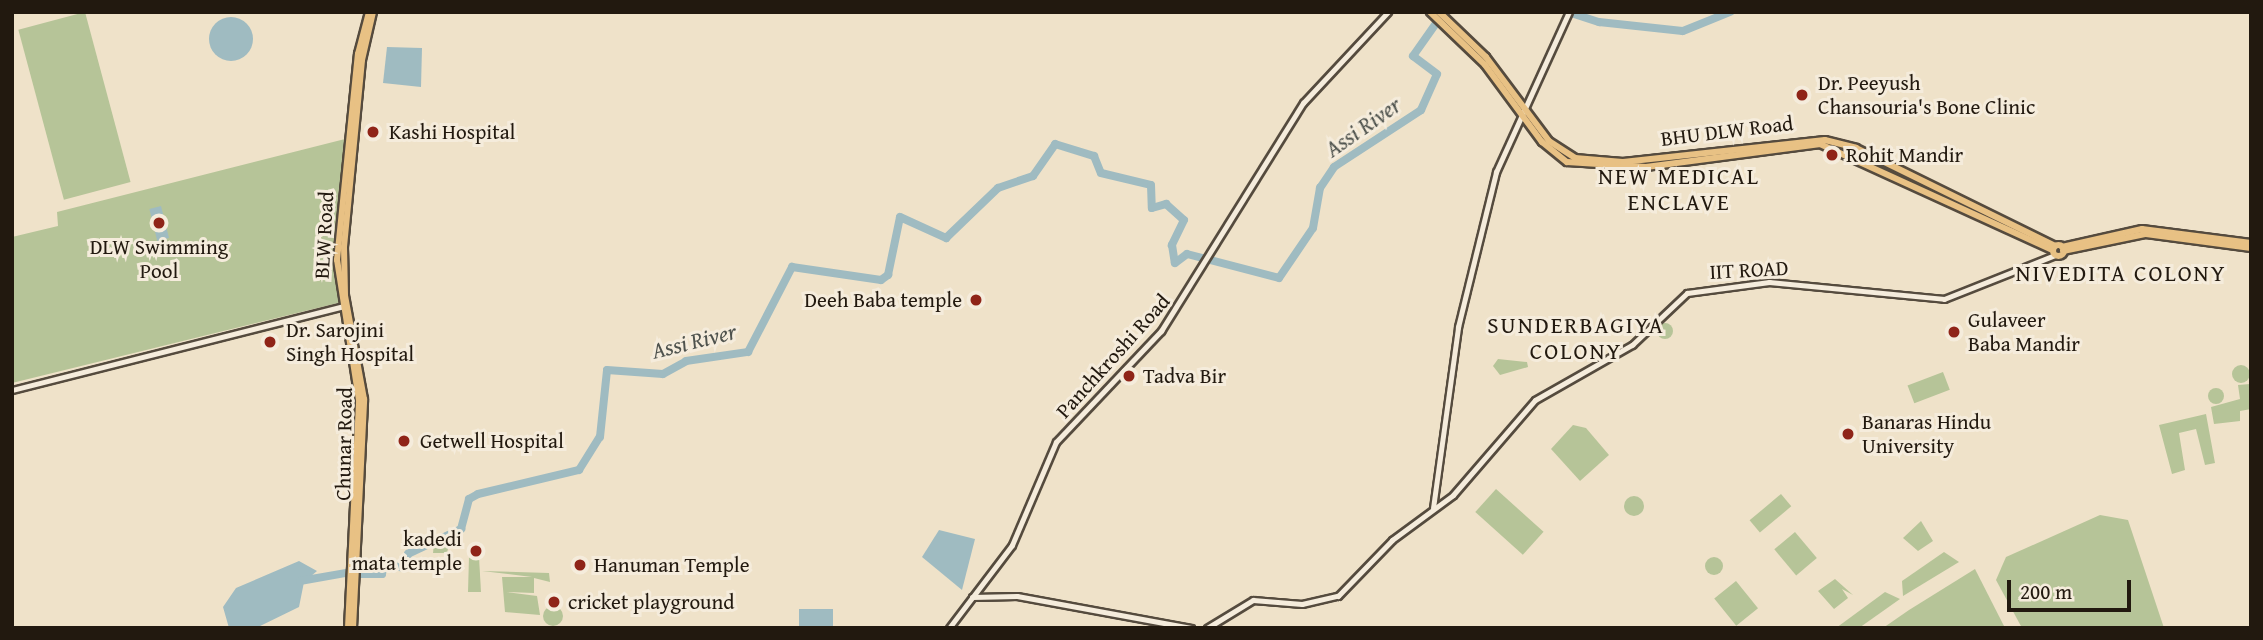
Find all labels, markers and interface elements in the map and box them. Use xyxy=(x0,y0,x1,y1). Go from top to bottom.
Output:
place label: Dr. Peeyush Chansouria's Bone Clinic xyxy=(1818,70,2035,120)
marker: Dr. Peeyush Chansouria's Bone Clinic xyxy=(1792,85,1812,105)
water label: Assi River xyxy=(1320,91,1406,163)
street label: BHU DLW Road xyxy=(1659,110,1795,152)
place label: Kashi Hospital xyxy=(389,119,515,145)
marker: Kashi Hospital xyxy=(363,122,383,142)
place label: Rohit Mandir xyxy=(1846,142,1963,168)
marker: Rohit Mandir xyxy=(1824,147,1840,163)
district label: NEW MEDICAL ENCLAVE xyxy=(1599,162,1759,216)
street label: BLW Road xyxy=(309,190,339,280)
marker: DLW Swimming Pool xyxy=(151,215,167,231)
place label: DLW Swimming Pool xyxy=(90,234,228,284)
street label: IIT ROAD xyxy=(1709,255,1789,285)
district label: NIVEDITA COLONY xyxy=(2017,259,2225,287)
place label: Deeh Baba temple xyxy=(804,287,962,313)
street label: Panchkroshi Road xyxy=(1051,289,1175,423)
marker: Deeh Baba temple xyxy=(968,292,984,308)
place label: Gulaveer Baba Mandir xyxy=(1968,307,2080,357)
district label: SUNDERBAGIYA COLONY xyxy=(1489,311,1663,365)
place label: Dr. Sarojini Singh Hospital xyxy=(286,317,414,367)
water label: Assi River xyxy=(649,317,739,365)
marker: Gulaveer Baba Mandir xyxy=(1946,324,1962,340)
marker: Dr. Sarojini Singh Hospital xyxy=(260,332,280,352)
place label: Tadva Bir xyxy=(1143,363,1226,389)
marker: Tadva Bir xyxy=(1121,368,1137,384)
street label: Chunar Road xyxy=(330,387,358,501)
place label: Banaras Hindu University xyxy=(1862,409,1991,459)
marker: Banaras Hindu University xyxy=(1840,426,1856,442)
place label: Getwell Hospital xyxy=(420,428,564,454)
marker: Getwell Hospital xyxy=(394,431,414,451)
place label: kadedi mata temple xyxy=(351,526,462,576)
marker: kadedi mata temple xyxy=(468,543,484,559)
place label: Hanuman Temple xyxy=(594,552,750,578)
marker: Hanuman Temple xyxy=(572,557,588,573)
scale bar xyxy=(2011,566,2135,610)
text: 200 m xyxy=(2020,576,2072,607)
place label: cricket playground xyxy=(568,589,734,615)
marker: cricket playground xyxy=(546,594,562,610)

